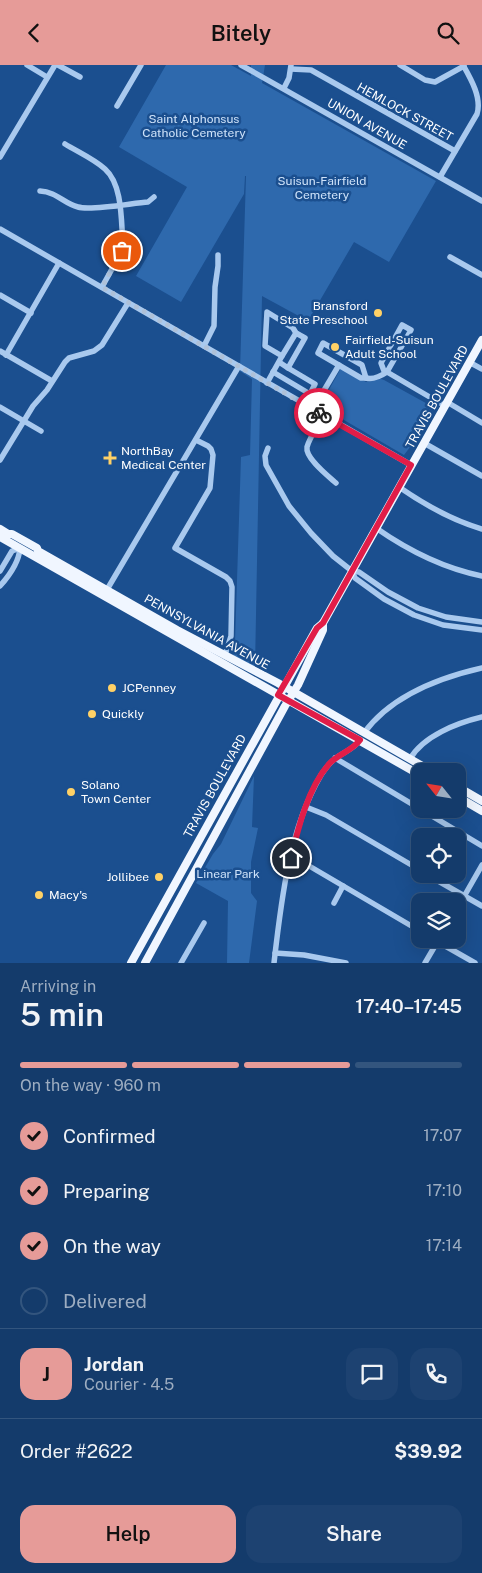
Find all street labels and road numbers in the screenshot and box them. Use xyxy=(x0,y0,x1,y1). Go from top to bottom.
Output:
street label: HEMLOCK STREET xyxy=(355,80,455,144)
street label: UNION AVENUE xyxy=(325,96,409,152)
street label: TRAVIS BOULEVARD xyxy=(403,343,471,451)
street label: PENNSYLVANIA AVENUE xyxy=(142,592,272,672)
street label: TRAVIS BOULEVARD xyxy=(181,732,249,840)

